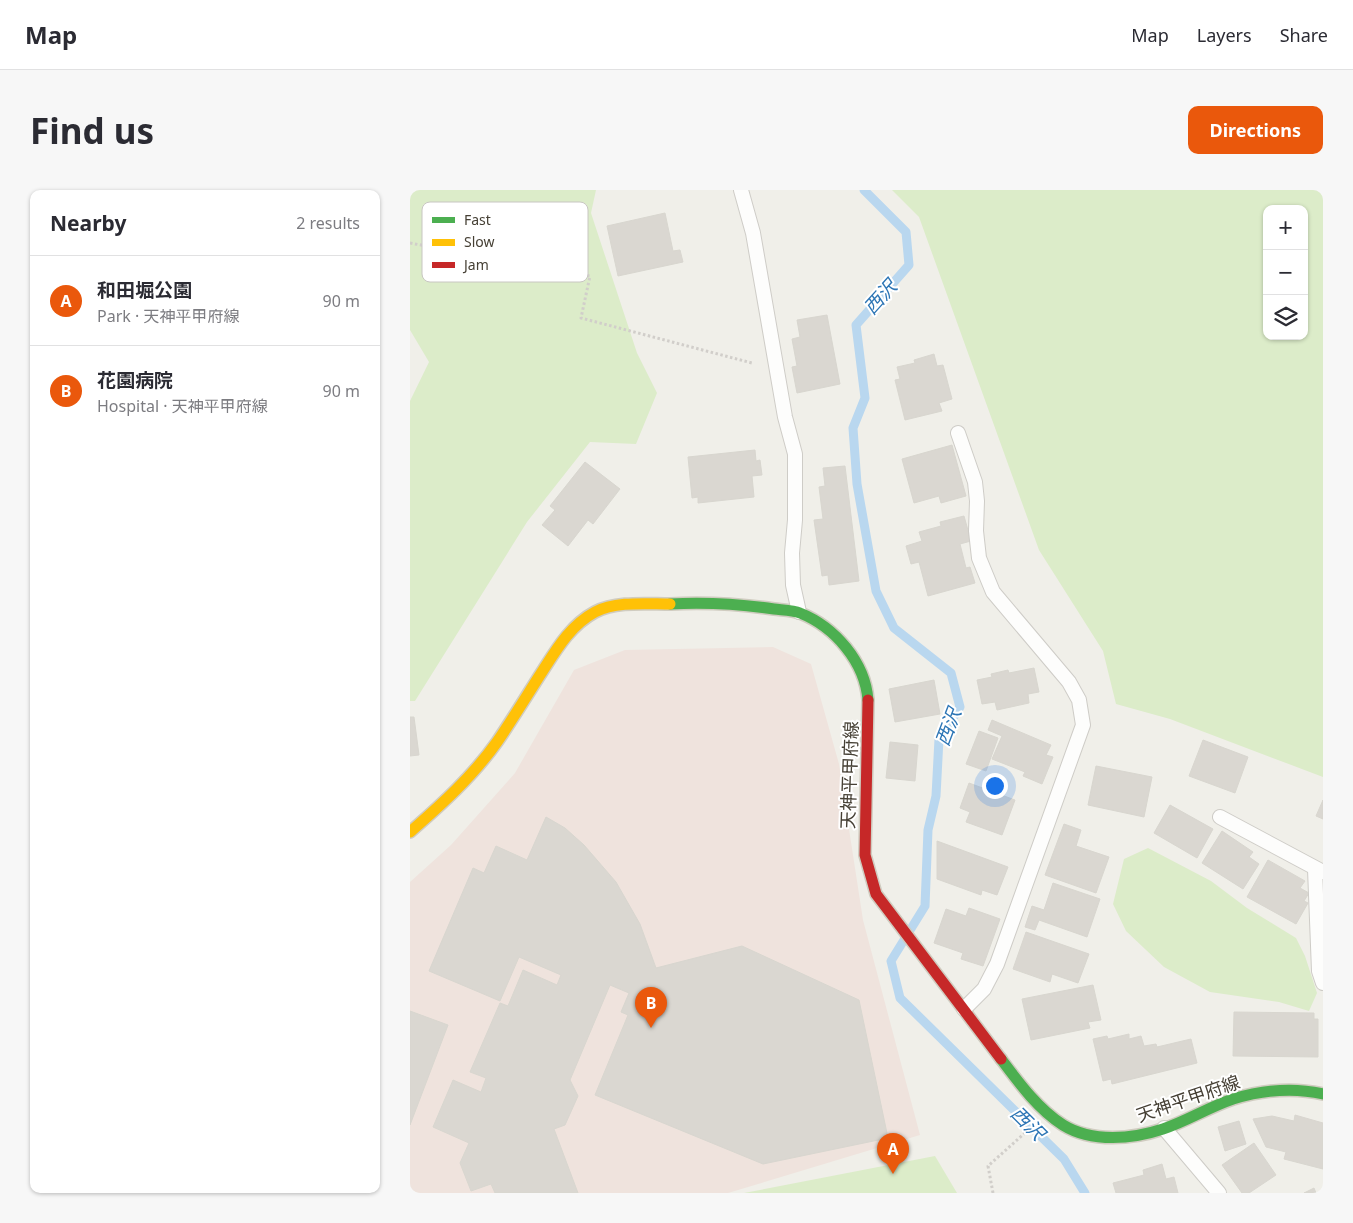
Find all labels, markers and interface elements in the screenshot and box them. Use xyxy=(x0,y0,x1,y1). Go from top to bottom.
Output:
text: Map xyxy=(25,18,77,51)
text: Map xyxy=(1131,23,1169,47)
text: Layers xyxy=(1197,23,1252,47)
text: Share xyxy=(1280,23,1328,47)
button: Directions xyxy=(1188,106,1323,154)
text: Find us xyxy=(30,107,154,154)
legend xyxy=(422,202,588,282)
map controls xyxy=(1263,205,1308,340)
button: + xyxy=(1263,205,1308,250)
text: Nearby xyxy=(50,209,126,237)
text: Fast xyxy=(464,210,491,229)
text: 2 results xyxy=(296,212,360,234)
text: Slow xyxy=(464,232,495,251)
button: − xyxy=(1263,250,1308,295)
text: Jam xyxy=(462,255,489,274)
water label: 西沢 xyxy=(858,272,904,320)
text: 和田堀公園 xyxy=(97,277,192,303)
text: A xyxy=(60,290,72,312)
text: 90 m xyxy=(323,290,360,312)
button: layers xyxy=(1263,295,1308,340)
text: Park · 天神平甲府線 xyxy=(97,305,239,327)
text: 花園病院 xyxy=(97,367,173,393)
text: B xyxy=(61,380,71,402)
text: 90 m xyxy=(323,380,360,402)
text: Hospital · 天神平甲府線 xyxy=(97,395,268,417)
water label: 西沢 xyxy=(929,702,968,749)
street label: 天神平甲府線 xyxy=(835,721,863,829)
your location xyxy=(982,773,1008,799)
pin: B xyxy=(635,987,667,1028)
street label: 天神平甲府線 xyxy=(1133,1069,1243,1127)
water label: 西沢 xyxy=(1005,1100,1053,1148)
pin: A xyxy=(877,1133,909,1174)

